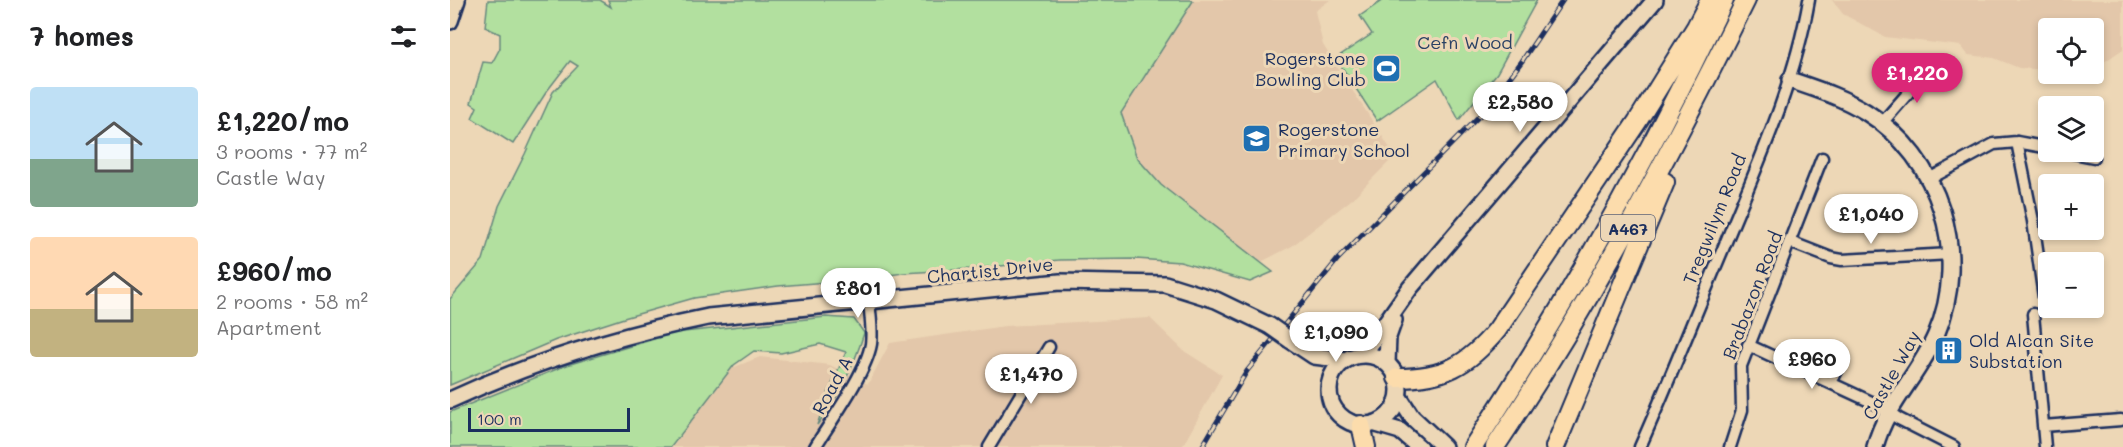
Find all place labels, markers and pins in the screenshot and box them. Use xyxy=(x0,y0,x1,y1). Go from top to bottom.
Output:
place label: Rogerstone Bowling Club xyxy=(1255,46,1366,91)
sports icon: Rogerstone Bowling Club xyxy=(1371,52,1403,84)
pin: £1,220 xyxy=(1868,53,1966,104)
pin: £2,580 xyxy=(1471,82,1569,133)
place label: Rogerstone Primary School xyxy=(1278,117,1410,162)
school or university icon: Rogerstone Primary School xyxy=(1241,123,1273,155)
pin: £1,040 xyxy=(1822,194,1920,245)
pin: £801 xyxy=(822,268,894,319)
pin: £1,090 xyxy=(1287,312,1385,363)
place label: Old Alcan Site Substation xyxy=(1969,328,2094,373)
building icon: Old Alcan Site Substation xyxy=(1932,334,1964,366)
pin: £960 xyxy=(1776,339,1848,390)
pin: £1,470 xyxy=(982,354,1080,405)

